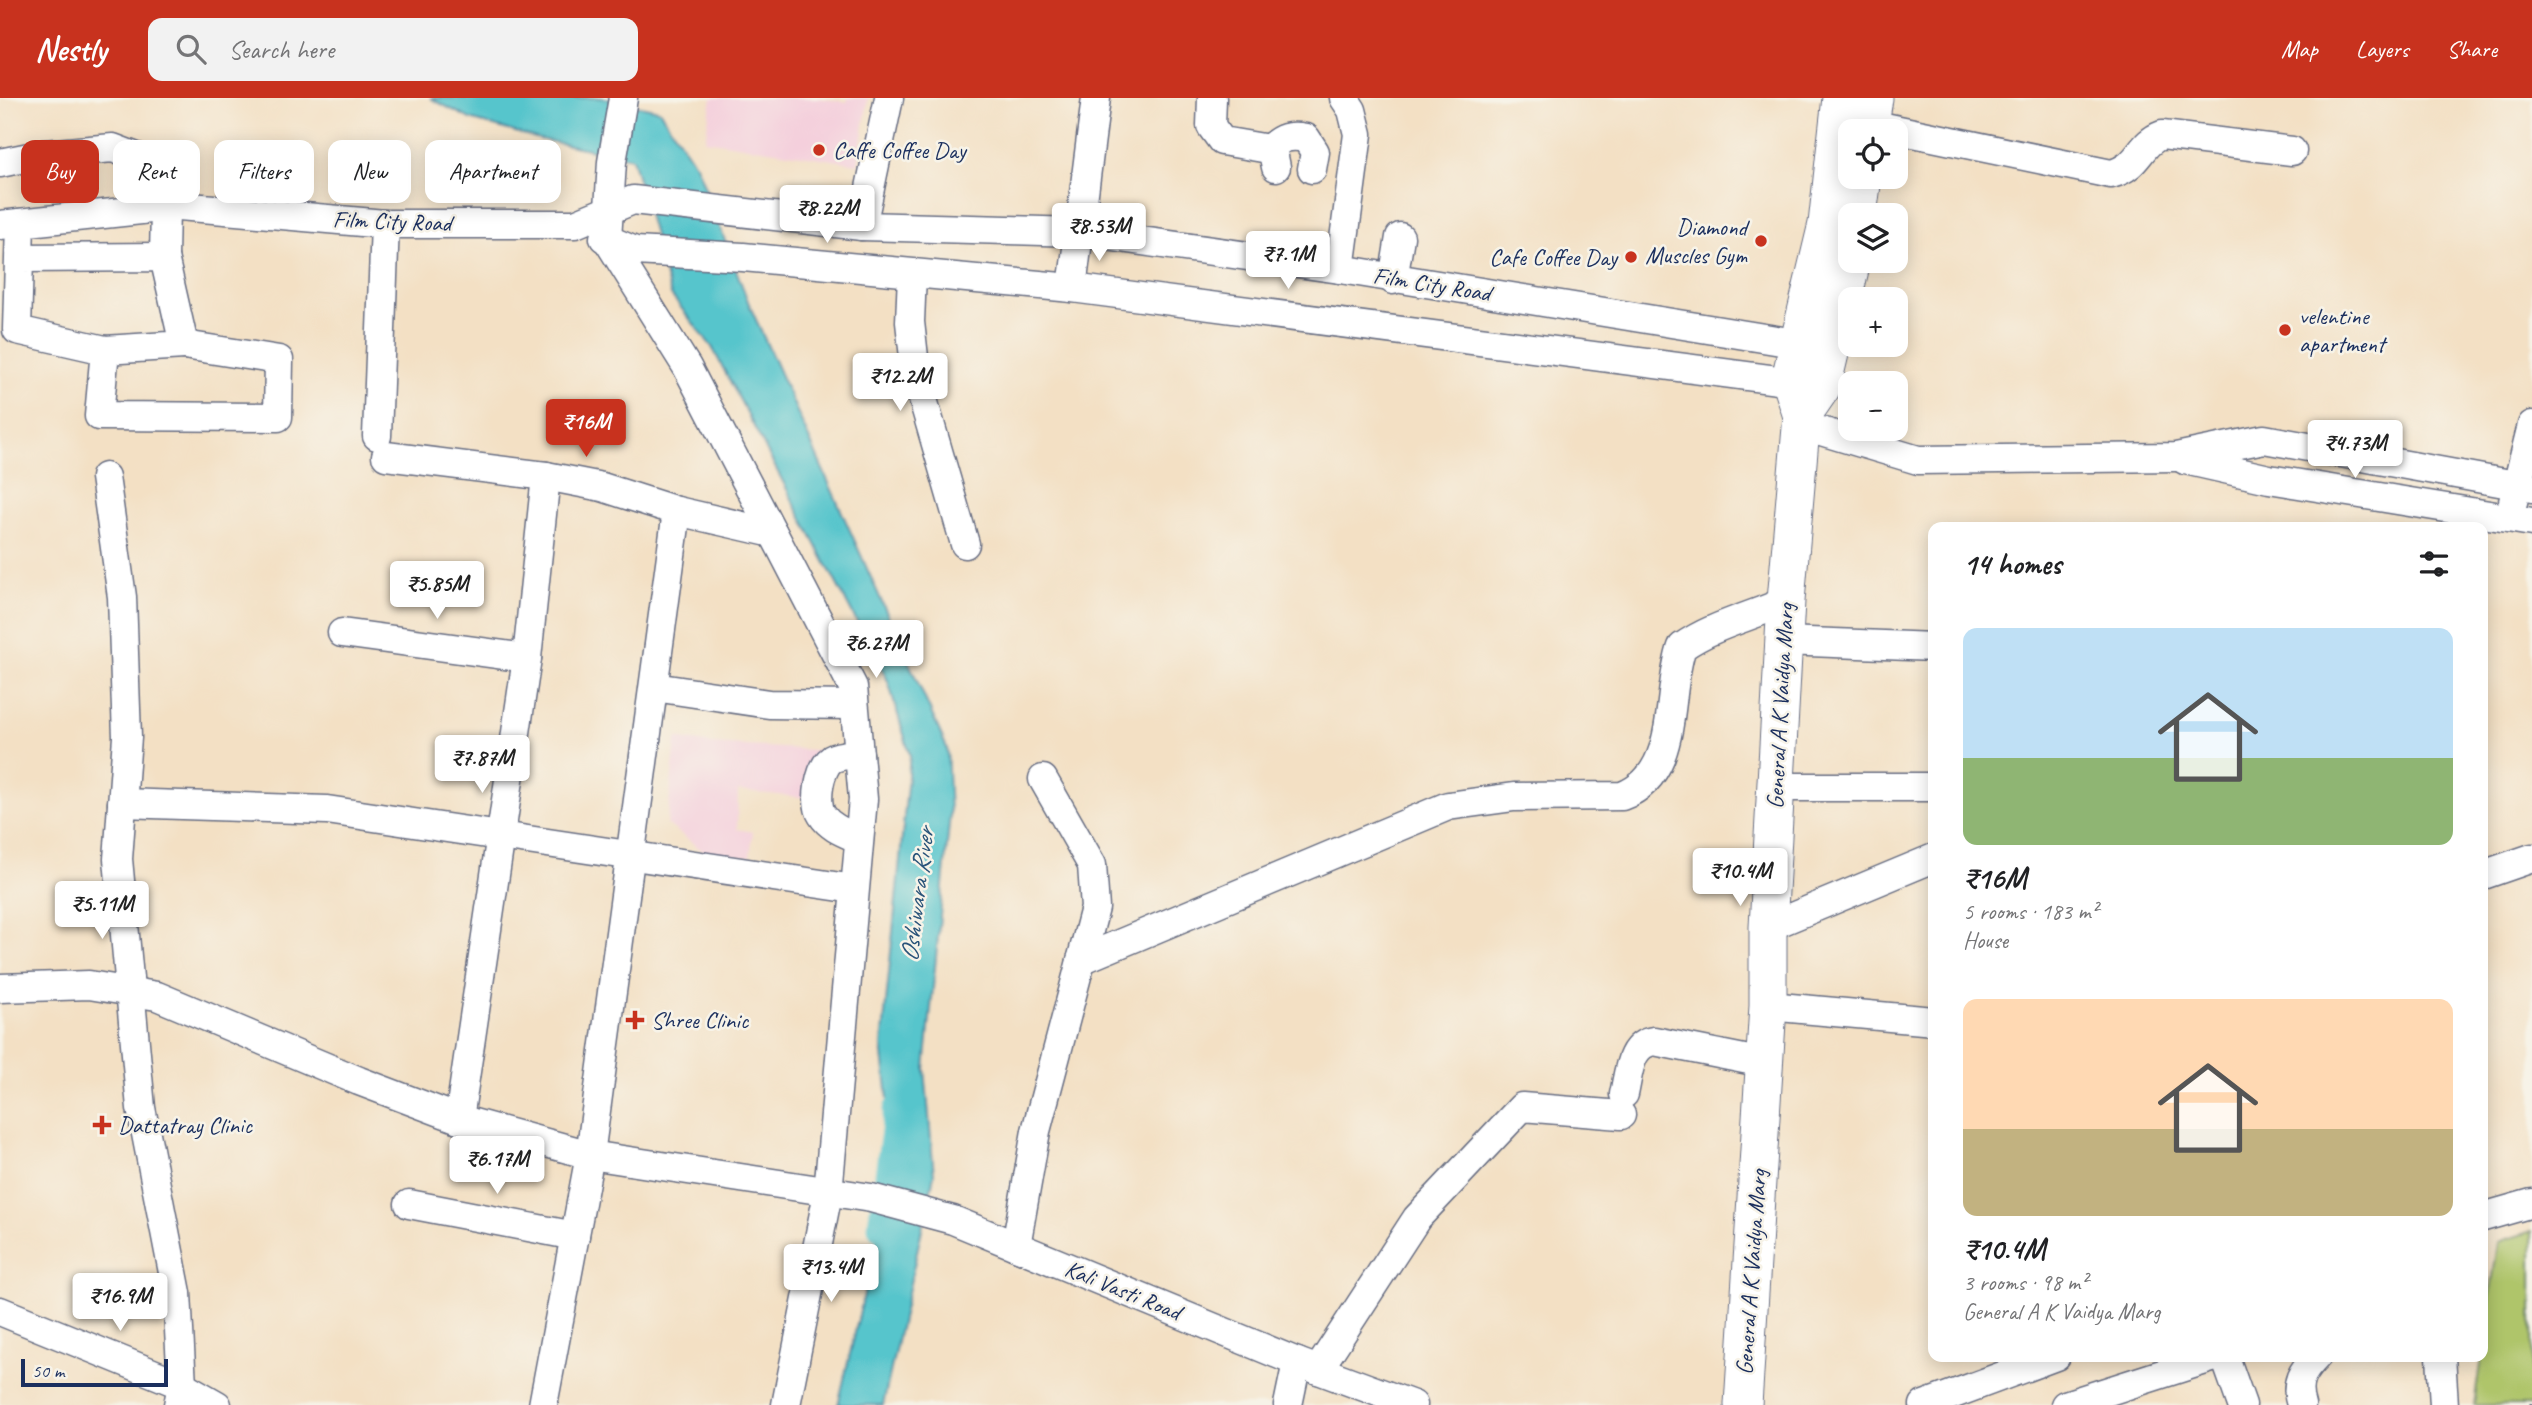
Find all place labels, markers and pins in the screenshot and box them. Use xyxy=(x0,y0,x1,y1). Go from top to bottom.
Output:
place label: Caffe Coffee Day xyxy=(833,135,968,165)
marker: Caffe Coffee Day xyxy=(811,142,827,158)
pin: ₹8.22M xyxy=(770,186,884,245)
pin: ₹8.53M xyxy=(1042,204,1156,263)
place label: Diamond Muscles Gym xyxy=(1645,212,1751,270)
pin: ₹7.1M xyxy=(1239,232,1337,291)
marker: Diamond Muscles Gym xyxy=(1753,233,1769,249)
place label: Cafe Coffee Day xyxy=(1489,242,1619,272)
marker: Cafe Coffee Day xyxy=(1623,249,1639,265)
place label: velentine apartment xyxy=(2299,301,2388,359)
marker: velentine apartment xyxy=(2277,322,2293,338)
pin: ₹12.2M xyxy=(843,354,957,413)
pin: ₹16M xyxy=(545,400,627,459)
pin: ₹4.73M xyxy=(2298,420,2412,480)
pin: ₹5.85M xyxy=(380,561,494,621)
pin: ₹6.27M xyxy=(819,620,933,680)
pin: ₹7.87M xyxy=(425,736,539,795)
pin: ₹10.4M xyxy=(1683,848,1797,908)
pin: ₹5.11M xyxy=(45,882,159,941)
place label: Shree Clinic xyxy=(651,1005,750,1035)
marker: Shree Clinic xyxy=(625,1010,645,1030)
place label: Dattatray Clinic xyxy=(118,1110,253,1140)
marker: Dattatray Clinic xyxy=(92,1115,112,1135)
pin: ₹6.17M xyxy=(440,1136,554,1196)
pin: ₹13.4M xyxy=(774,1244,888,1304)
pin: ₹16.9M xyxy=(63,1274,177,1333)

